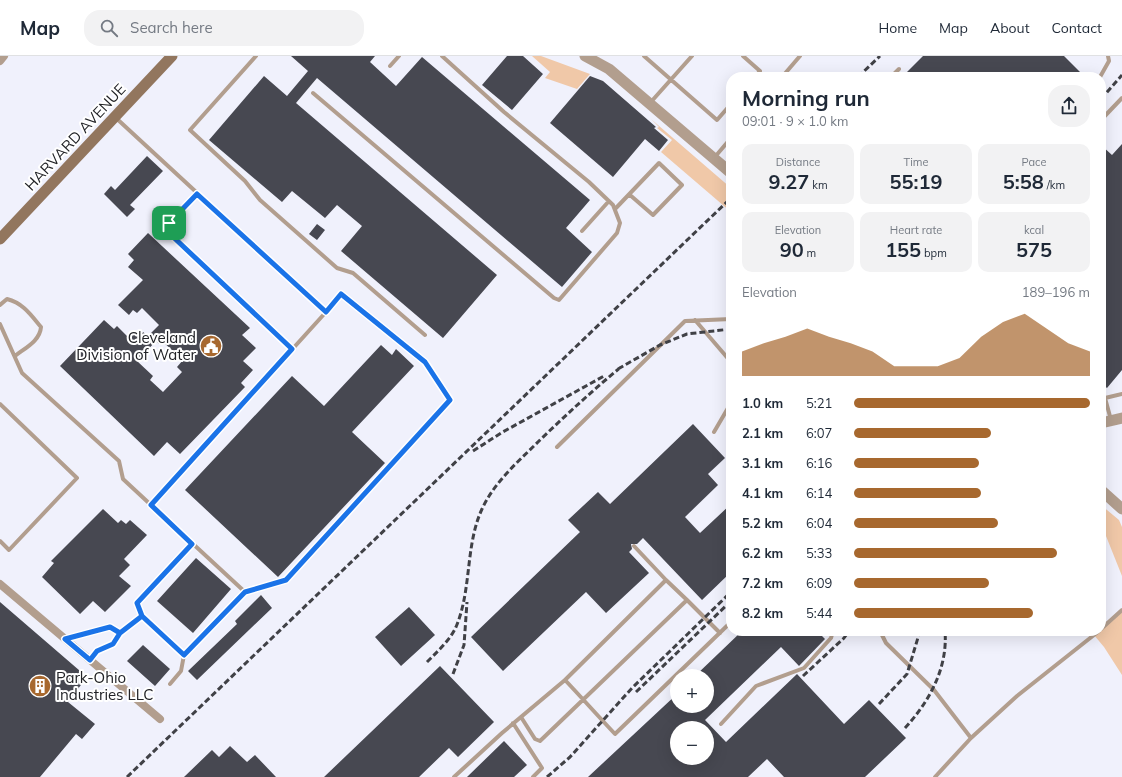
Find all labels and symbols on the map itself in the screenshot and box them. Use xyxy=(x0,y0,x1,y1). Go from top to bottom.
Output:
street label: HARVARD AVENUE xyxy=(21,79,130,194)
pin xyxy=(152,206,186,240)
place label: Cleveland Division of Water xyxy=(76,328,197,364)
public building icon: Cleveland Division of Water xyxy=(198,333,224,359)
place label: Park-Ohio Industries LLC xyxy=(56,668,154,704)
building icon: Park-Ohio Industries LLC xyxy=(27,673,53,699)

